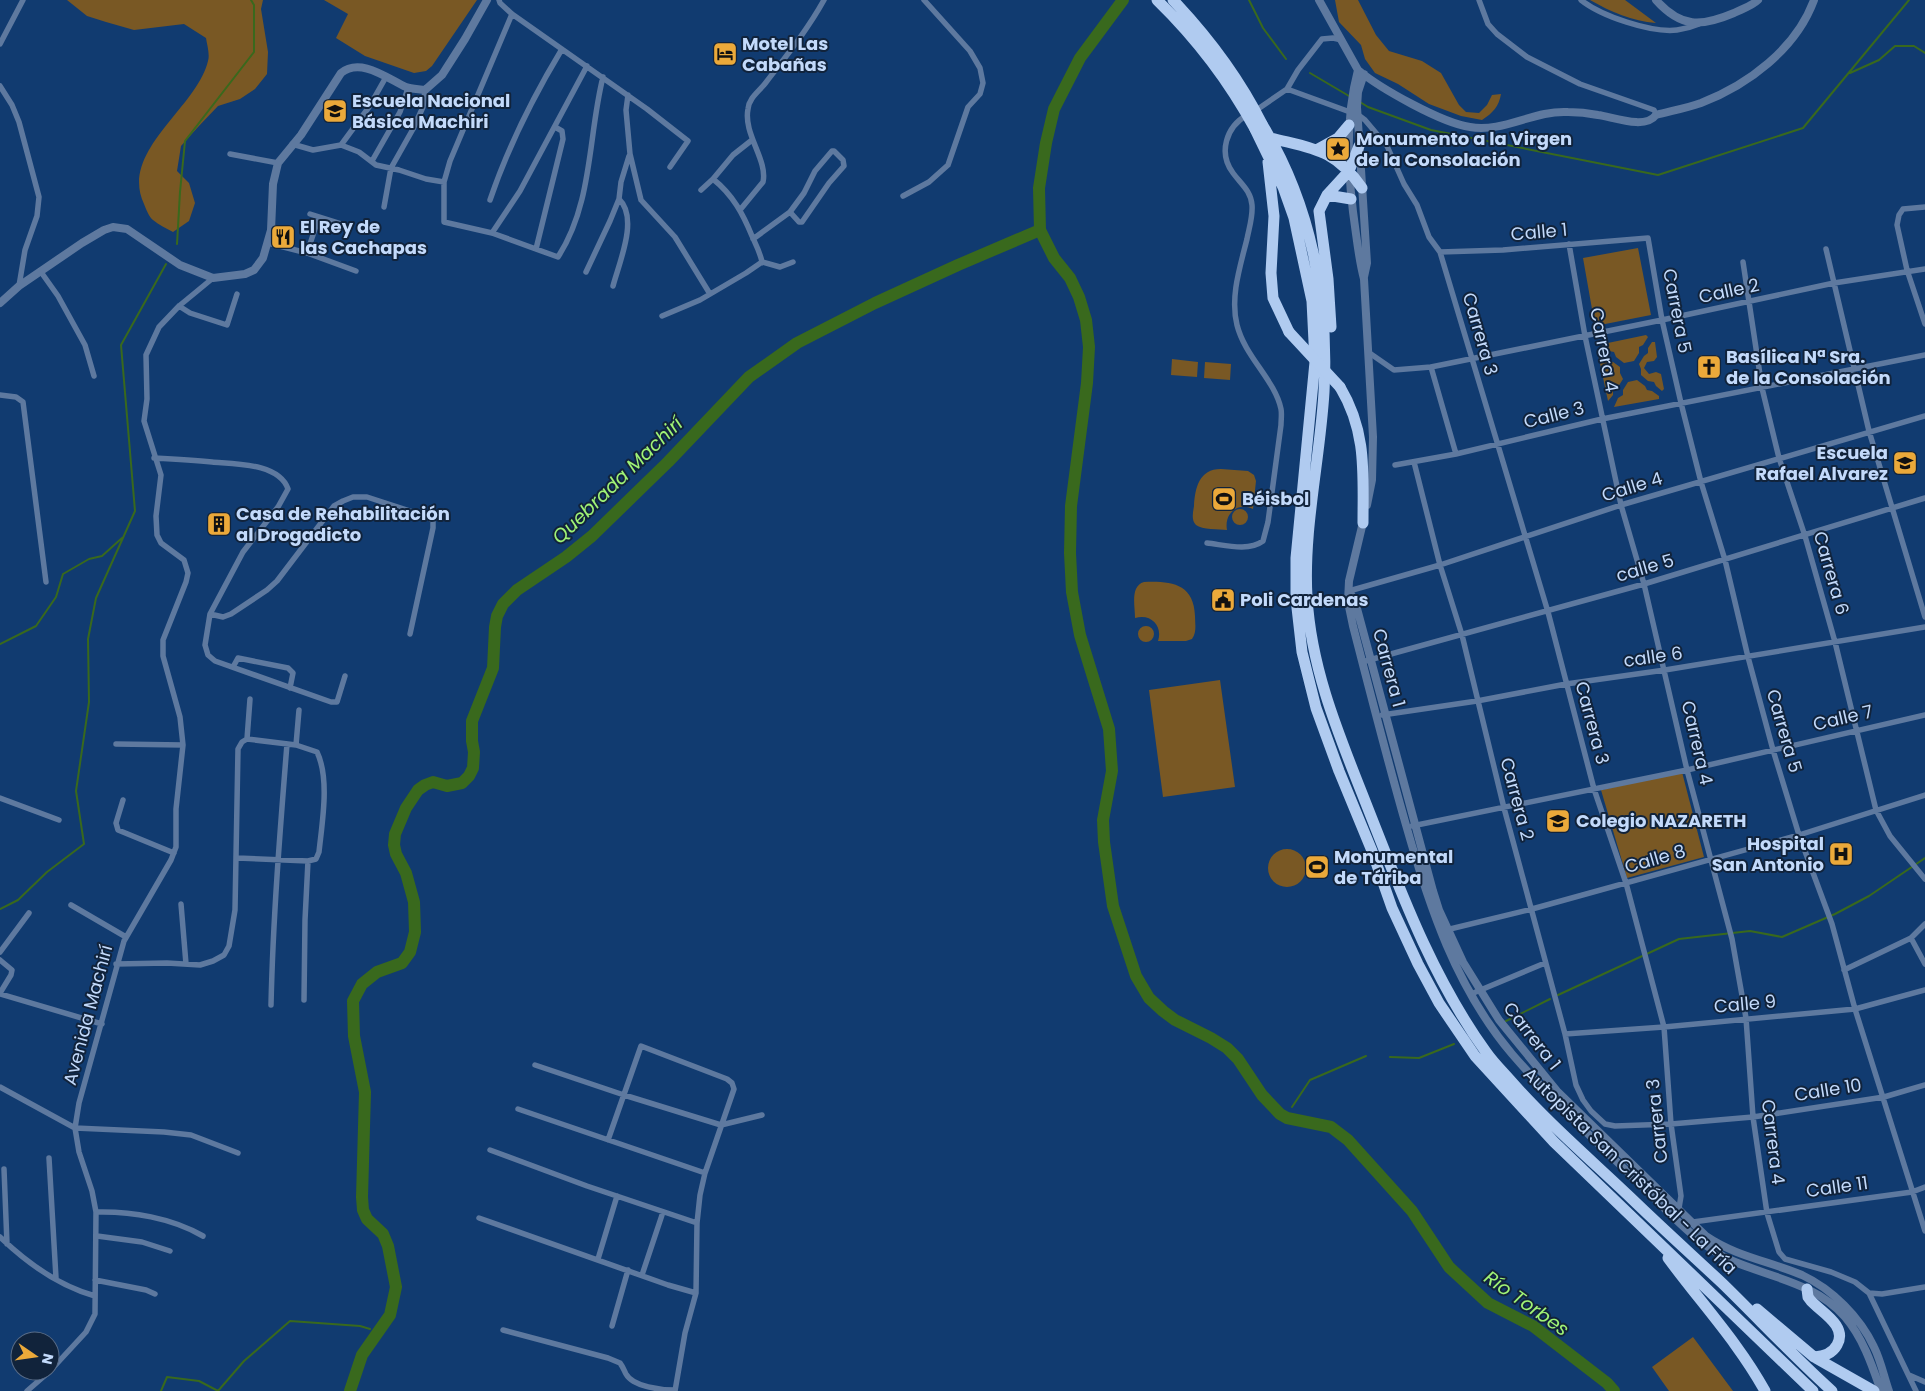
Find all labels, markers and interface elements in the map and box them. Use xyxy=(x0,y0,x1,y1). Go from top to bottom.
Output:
place label: Motel Las Cabañas xyxy=(742,31,828,77)
hotel icon: Motel Las Cabañas xyxy=(712,41,738,67)
place label: Escuela Nacional Básica Machiri xyxy=(352,88,510,134)
school or university icon: Escuela Nacional Básica Machiri xyxy=(322,98,348,124)
place label: Monumento a la Virgen de la Consolación xyxy=(1356,126,1572,172)
place icon: Monumento a la Virgen de la Consolación xyxy=(1325,136,1351,162)
place label: El Rey de las Cachapas xyxy=(300,214,427,260)
street label: Calle 1 xyxy=(1510,217,1568,246)
restaurant icon: El Rey de las Cachapas xyxy=(270,224,296,250)
street label: Carrera 5 xyxy=(1657,266,1698,355)
street label: Calle 2 xyxy=(1696,272,1761,309)
street label: Carrera 3 xyxy=(1457,290,1504,378)
street label: Carrera 4 xyxy=(1584,305,1625,394)
place label: Basílica Nª Sra. de la Consolación xyxy=(1726,344,1891,390)
church icon: Basílica Nª Sra. de la Consolación xyxy=(1696,354,1722,380)
street label: Calle 3 xyxy=(1521,395,1587,434)
water label: Quebrada Machirí xyxy=(546,410,690,550)
place label: Escuela Rafael Alvarez xyxy=(1755,440,1888,486)
school or university icon: Escuela Rafael Alvarez xyxy=(1892,450,1918,476)
street label: Calle 4 xyxy=(1598,465,1665,508)
sports icon: Béisbol xyxy=(1211,486,1237,512)
place label: Béisbol xyxy=(1242,486,1309,511)
place label: Casa de Rehabilitación al Drogadicto xyxy=(236,501,450,547)
building icon: Casa de Rehabilitación al Drogadicto xyxy=(206,511,232,537)
street label: Carrera 6 xyxy=(1808,528,1855,618)
street label: calle 5 xyxy=(1613,547,1677,588)
public building icon: Poli Cardenas xyxy=(1210,587,1236,613)
place label: Poli Cardenas xyxy=(1240,587,1368,612)
street label: Carrera 1 xyxy=(1367,626,1412,710)
street label: calle 6 xyxy=(1622,640,1684,673)
street label: Carrera 3 xyxy=(1569,679,1616,767)
street label: Carrera 5 xyxy=(1761,686,1808,775)
street label: Carrera 4 xyxy=(1676,698,1719,787)
street label: Calle 7 xyxy=(1810,698,1875,737)
street label: Carrera 2 xyxy=(1494,755,1541,843)
school or university icon: Colegio NAZARETH xyxy=(1545,808,1571,834)
place label: Colegio NAZARETH xyxy=(1576,808,1746,833)
place label: Hospital San Antonio xyxy=(1712,831,1824,877)
street label: Calle 8 xyxy=(1621,838,1688,879)
hospital icon: Hospital San Antonio xyxy=(1828,841,1854,867)
place label: Monumental de Táriba xyxy=(1334,844,1453,890)
sports icon: Monumental de Táriba xyxy=(1304,854,1330,880)
street label: Avenida Machirí xyxy=(57,942,118,1088)
street label: Calle 9 xyxy=(1713,988,1777,1019)
street label: Carrera 1 xyxy=(1498,996,1567,1075)
street label: Autopista San Cristóbal - La Fría xyxy=(1518,1062,1743,1280)
street label: Calle 10 xyxy=(1792,1072,1863,1107)
street label: Carrera 3 xyxy=(1640,1078,1673,1165)
street label: Carrera 4 xyxy=(1756,1098,1791,1186)
street label: Calle 11 xyxy=(1804,1170,1870,1203)
water label: Río Torbes xyxy=(1479,1264,1575,1343)
north arrow xyxy=(10,1331,60,1381)
text: N xyxy=(37,1352,59,1366)

